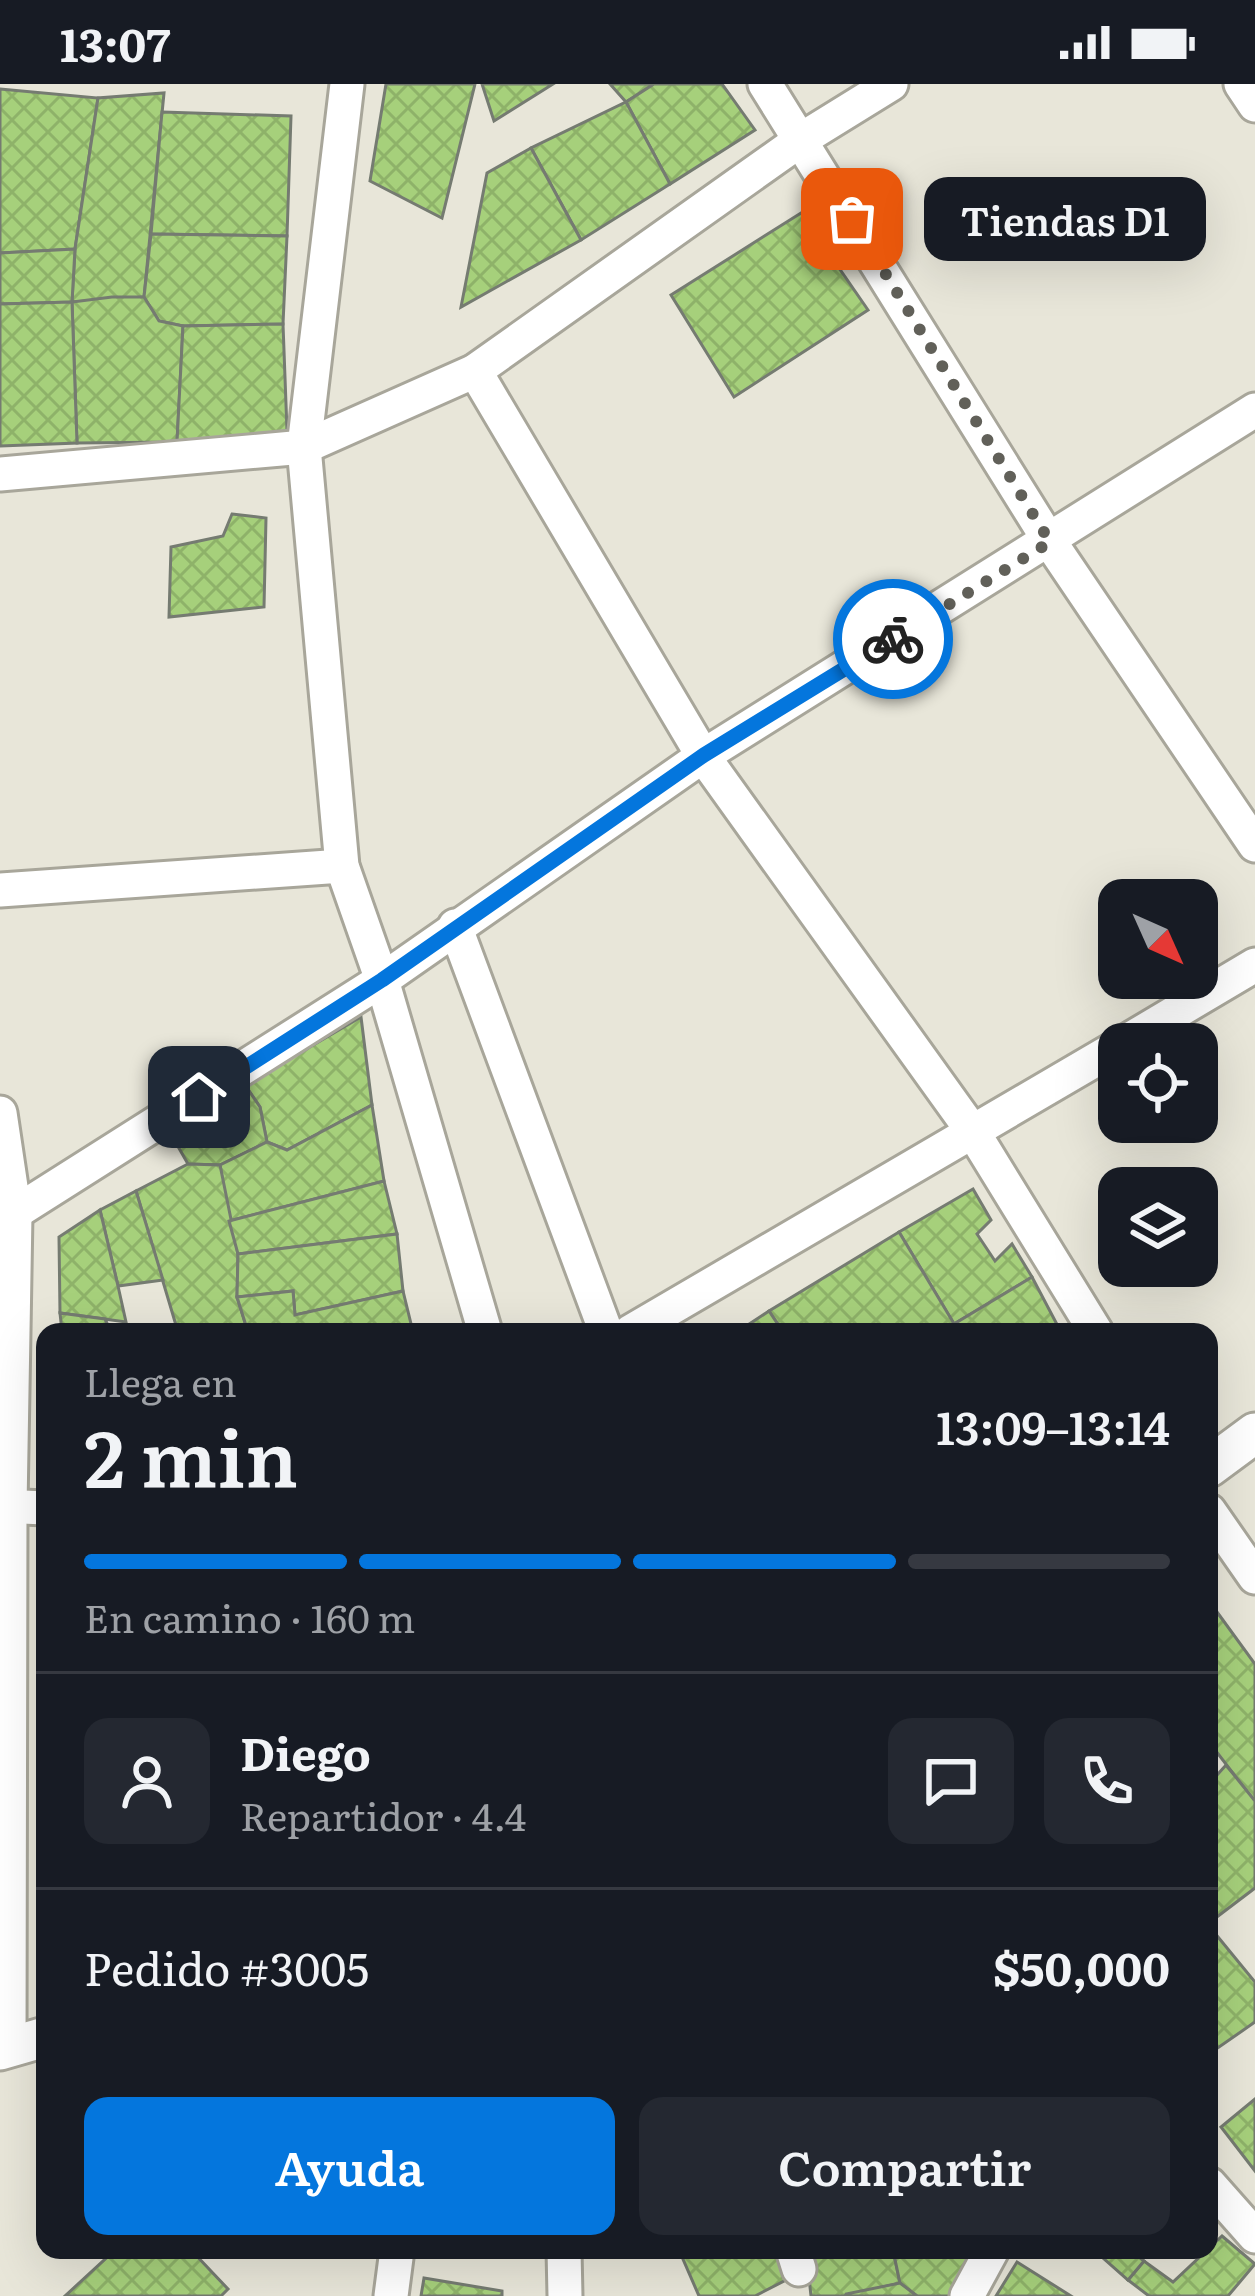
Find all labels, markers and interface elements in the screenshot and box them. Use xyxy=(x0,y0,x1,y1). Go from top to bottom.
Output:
text: 13:07 xyxy=(60,9,170,76)
pin xyxy=(801,168,903,270)
callout: Tiendas D1 xyxy=(924,177,1206,261)
icon: bag xyxy=(819,186,885,252)
text: Tiendas D1 xyxy=(961,190,1169,248)
courier xyxy=(833,579,953,699)
icon: bike xyxy=(860,606,926,672)
north arrow xyxy=(1098,879,1218,999)
map controls xyxy=(1098,879,1218,1287)
button: locate xyxy=(1098,1023,1218,1143)
pin xyxy=(148,1046,250,1148)
icon: home xyxy=(166,1064,232,1130)
button: layers xyxy=(1098,1167,1218,1287)
text: Llega en xyxy=(84,1351,237,1409)
text: 13:09–13:14 xyxy=(936,1392,1170,1459)
text: 2 min xyxy=(84,1396,298,1512)
text: En camino · 160 m xyxy=(84,1587,415,1645)
button: person xyxy=(84,1718,210,1844)
text: Diego xyxy=(240,1718,371,1785)
button: chat xyxy=(888,1718,1014,1844)
button: phone xyxy=(1044,1718,1170,1844)
text: Repartidor · 4.4 xyxy=(240,1785,526,1843)
text: Pedido #3005 xyxy=(84,1933,369,2000)
text: $50,000 xyxy=(993,1933,1170,2000)
button: Ayuda xyxy=(84,2097,615,2235)
button: Compartir xyxy=(639,2097,1170,2235)

